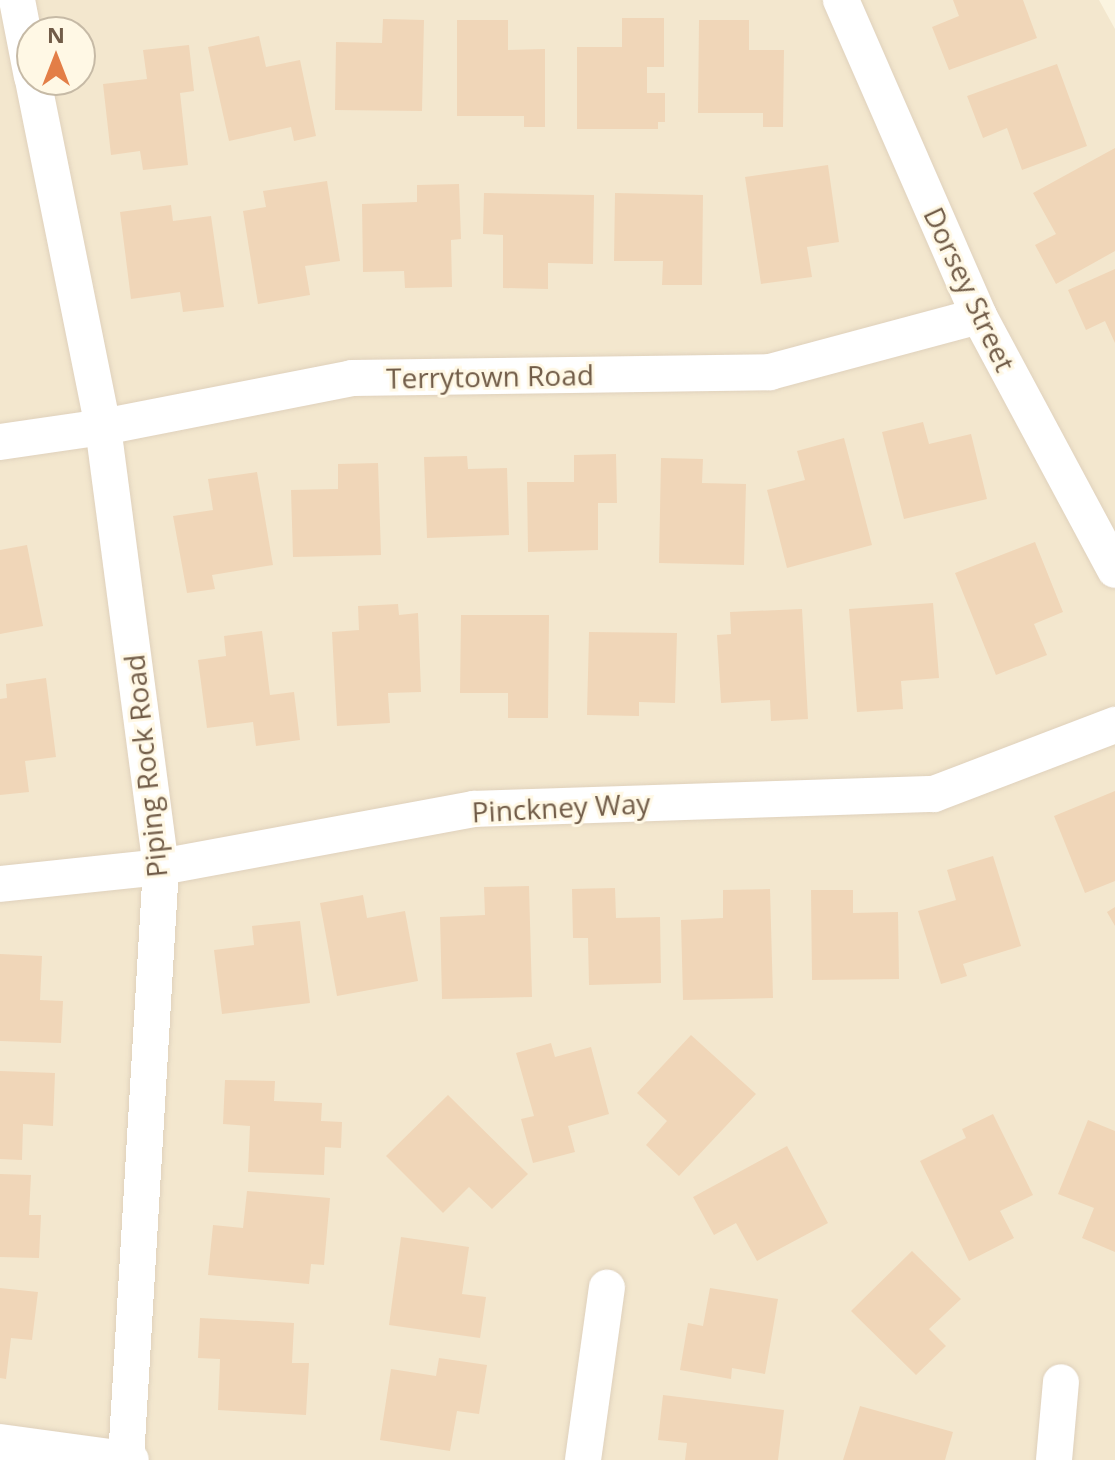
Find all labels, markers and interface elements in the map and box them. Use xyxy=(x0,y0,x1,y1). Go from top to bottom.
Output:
north arrow xyxy=(16,16,96,96)
text: N xyxy=(47,19,65,49)
street label: Dorsey Street xyxy=(917,202,1023,376)
street label: Terrytown Road xyxy=(386,357,594,395)
street label: Piping Rock Road xyxy=(117,653,173,879)
street label: Pinckney Way xyxy=(471,786,651,828)

